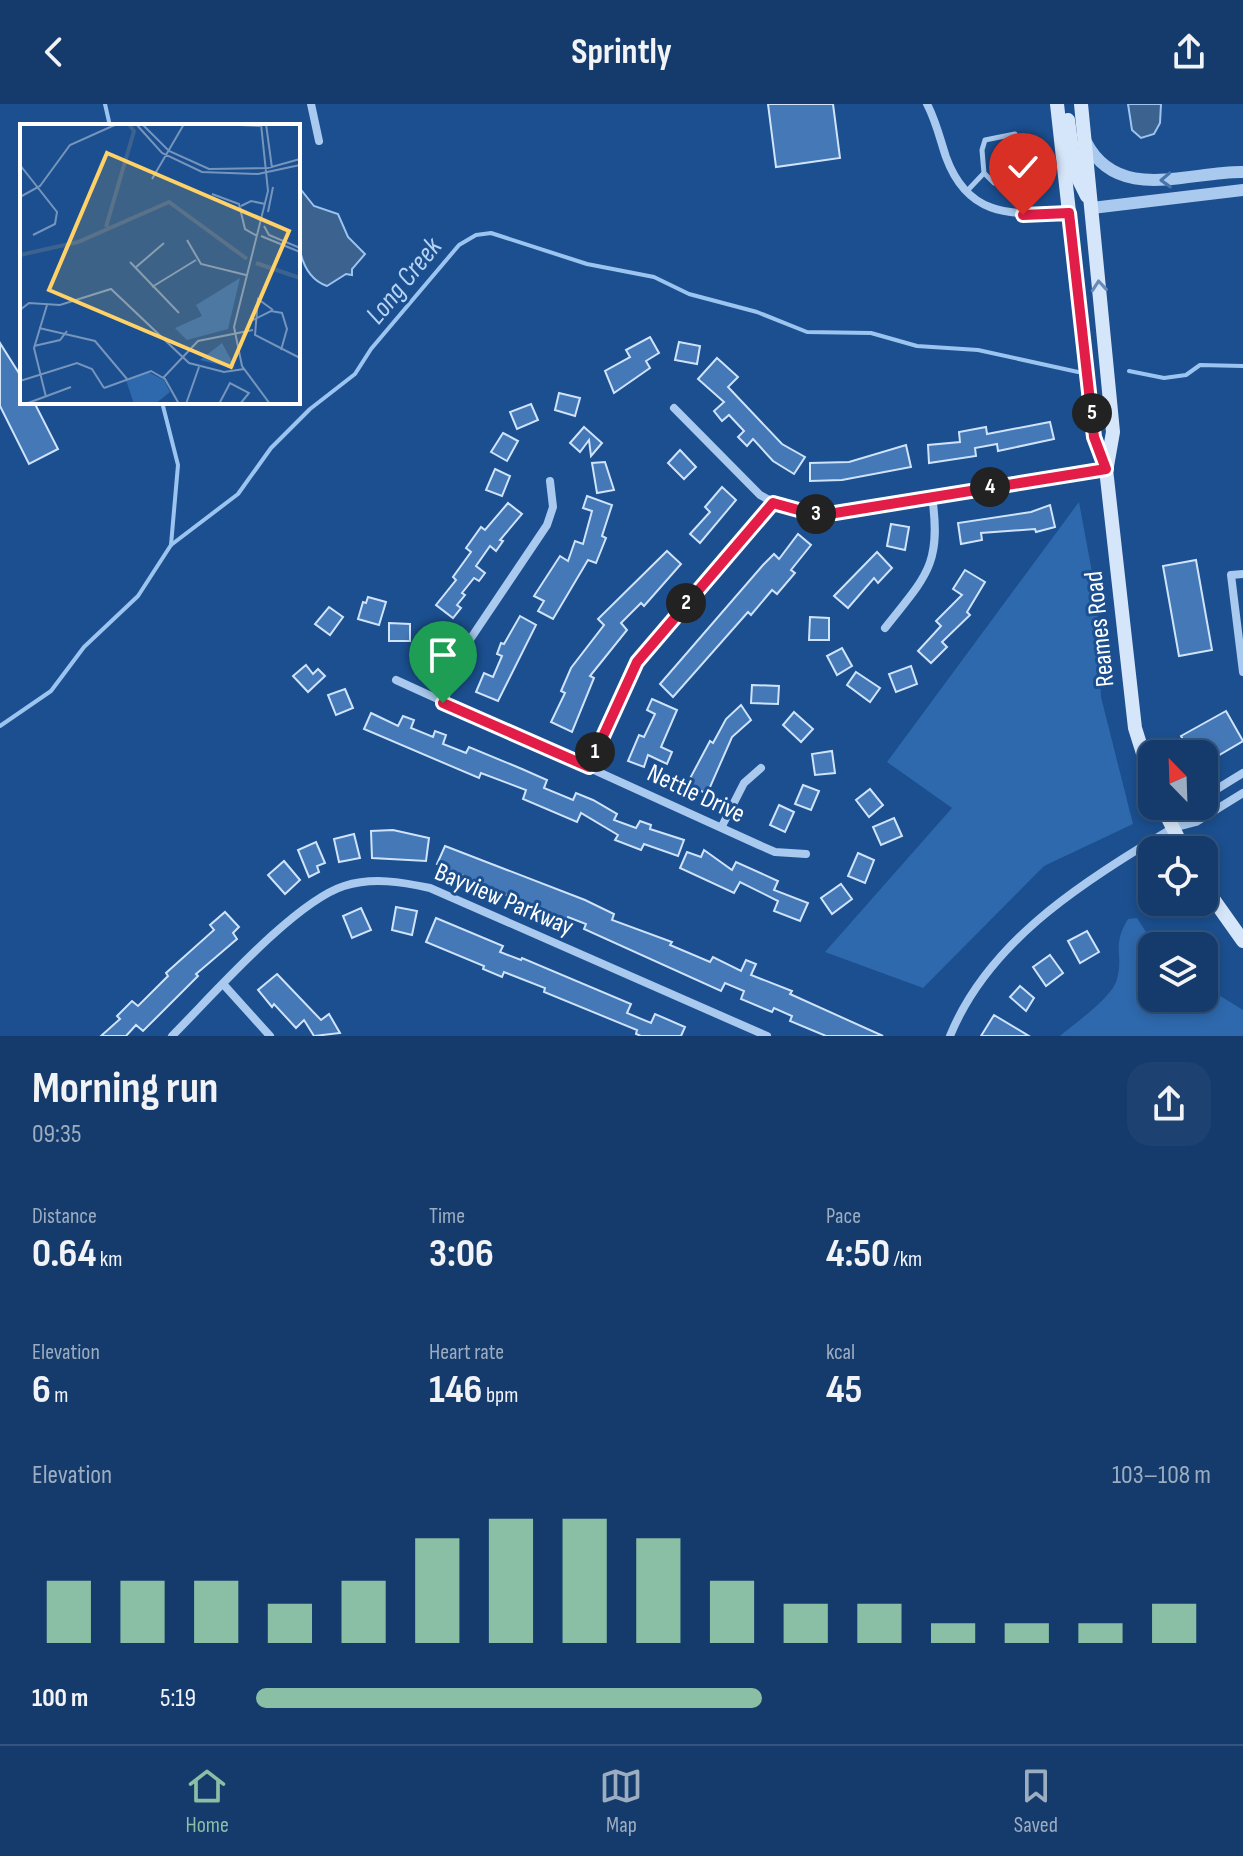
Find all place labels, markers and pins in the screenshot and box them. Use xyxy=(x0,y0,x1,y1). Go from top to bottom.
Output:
pin xyxy=(989,133,1057,215)
pin: 5 xyxy=(1072,393,1112,433)
pin: 4 xyxy=(970,467,1010,507)
pin: 3 xyxy=(796,494,836,534)
pin: 2 xyxy=(666,583,706,623)
pin xyxy=(409,621,477,703)
pin: 1 xyxy=(575,732,615,772)

